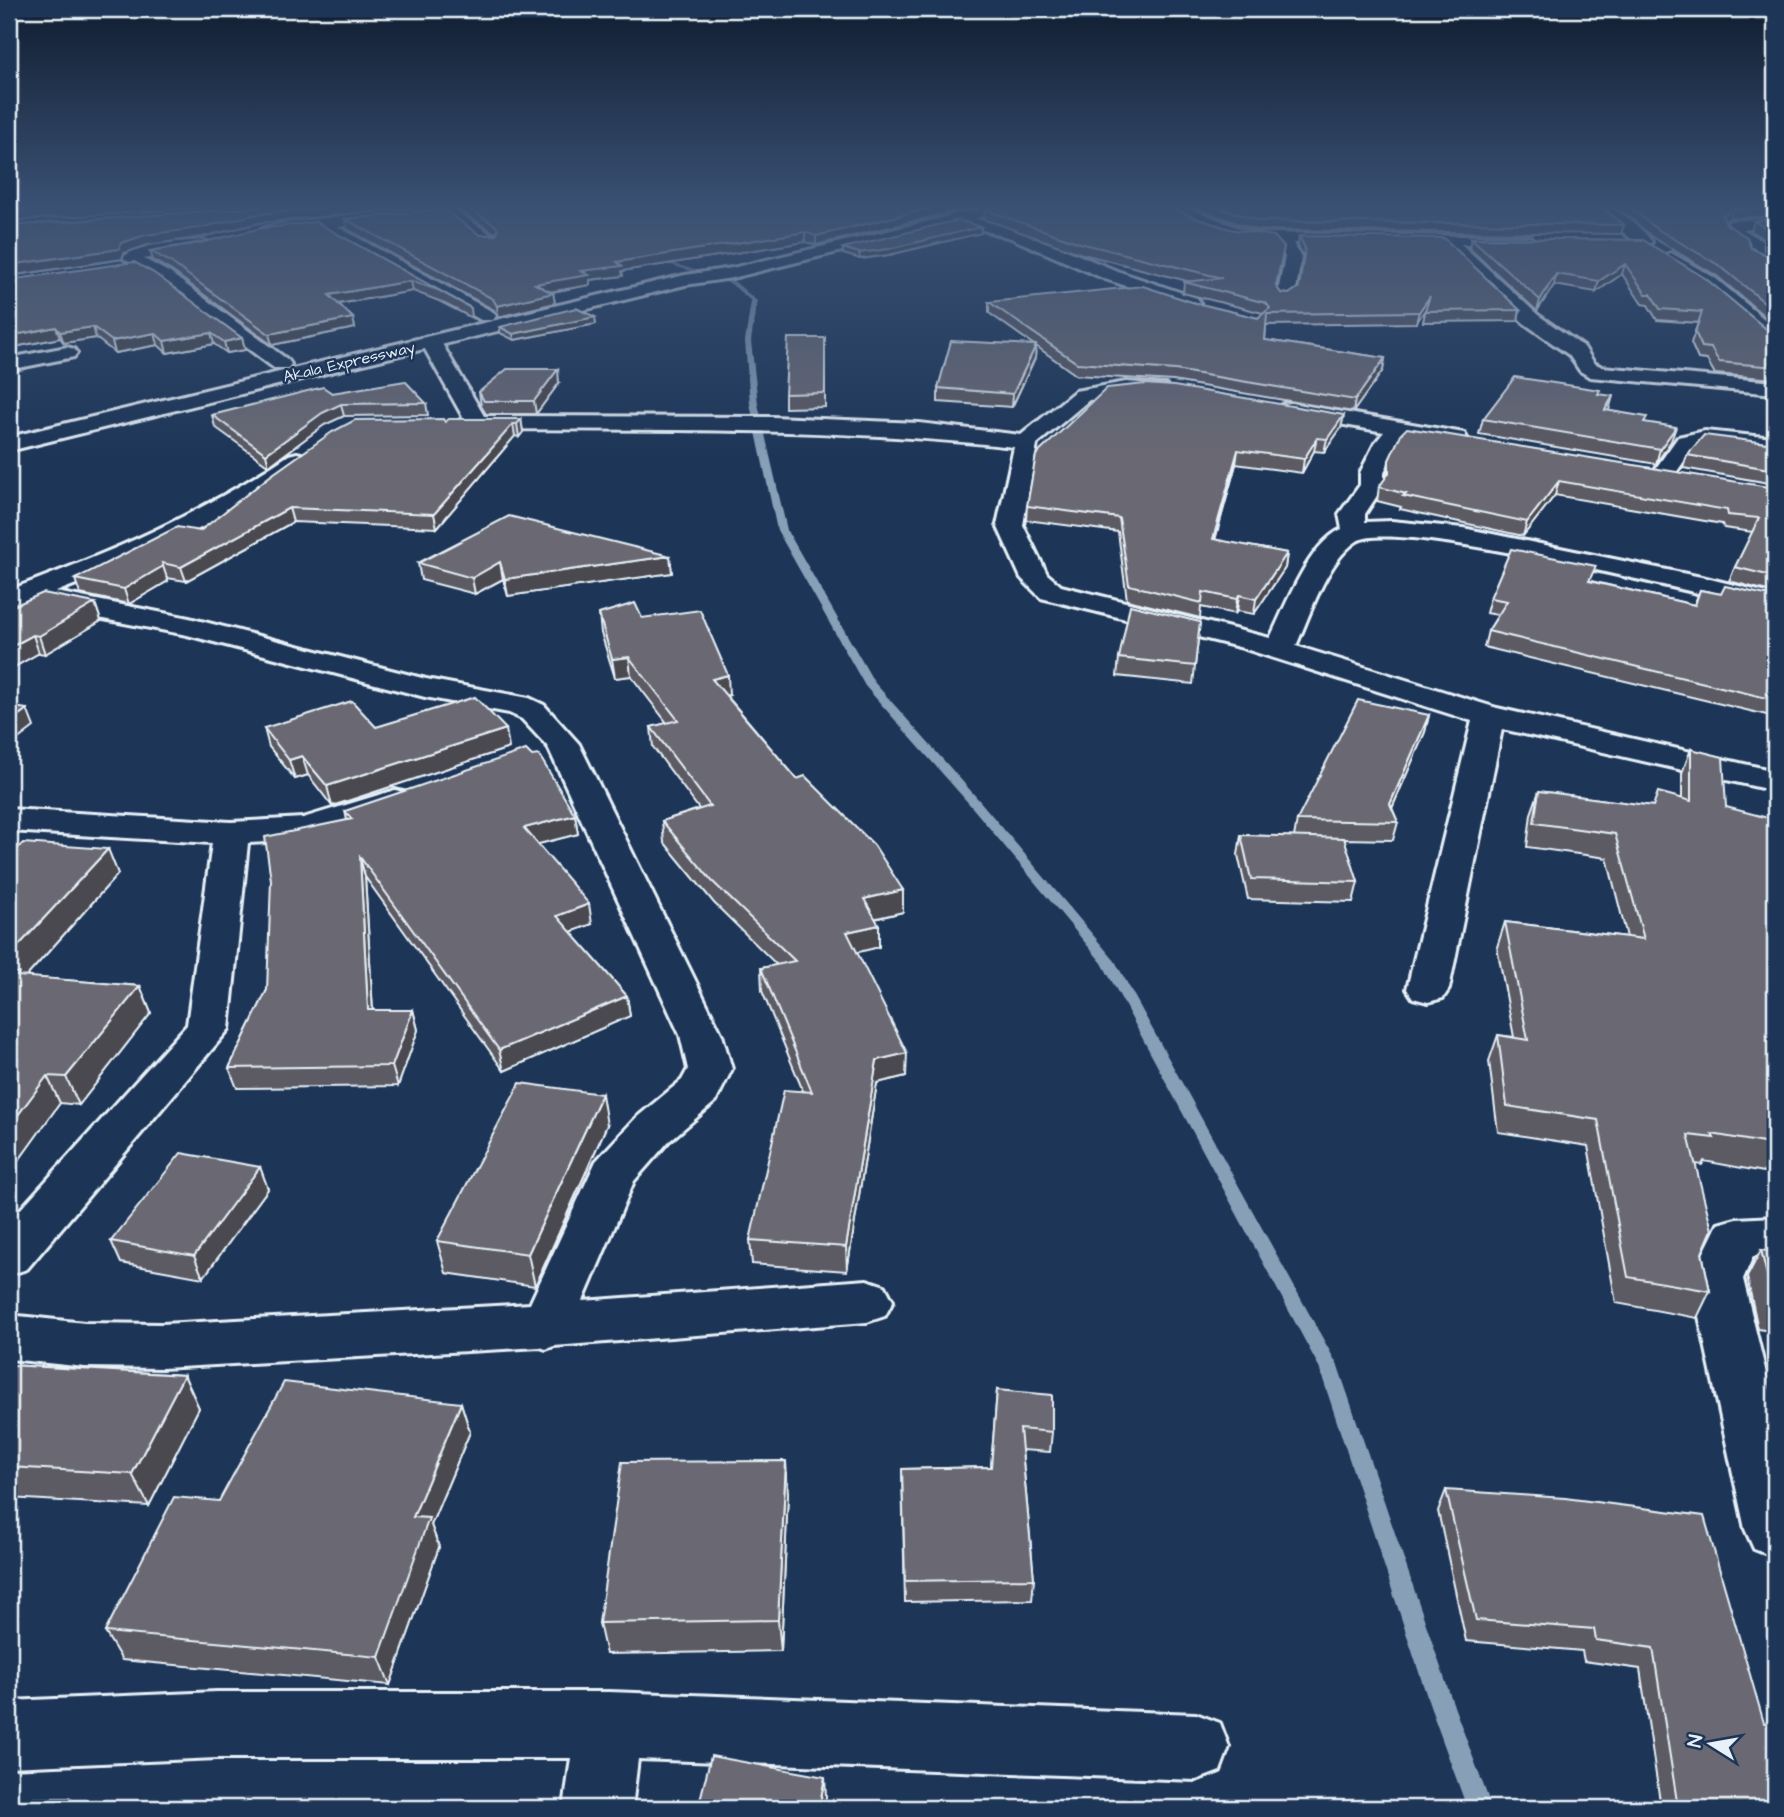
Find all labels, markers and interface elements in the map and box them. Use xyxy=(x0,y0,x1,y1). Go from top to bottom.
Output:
street label: Akala Expressway xyxy=(281,336,417,389)
north arrow xyxy=(1676,1708,1746,1778)
text: N xyxy=(1681,1733,1710,1749)

